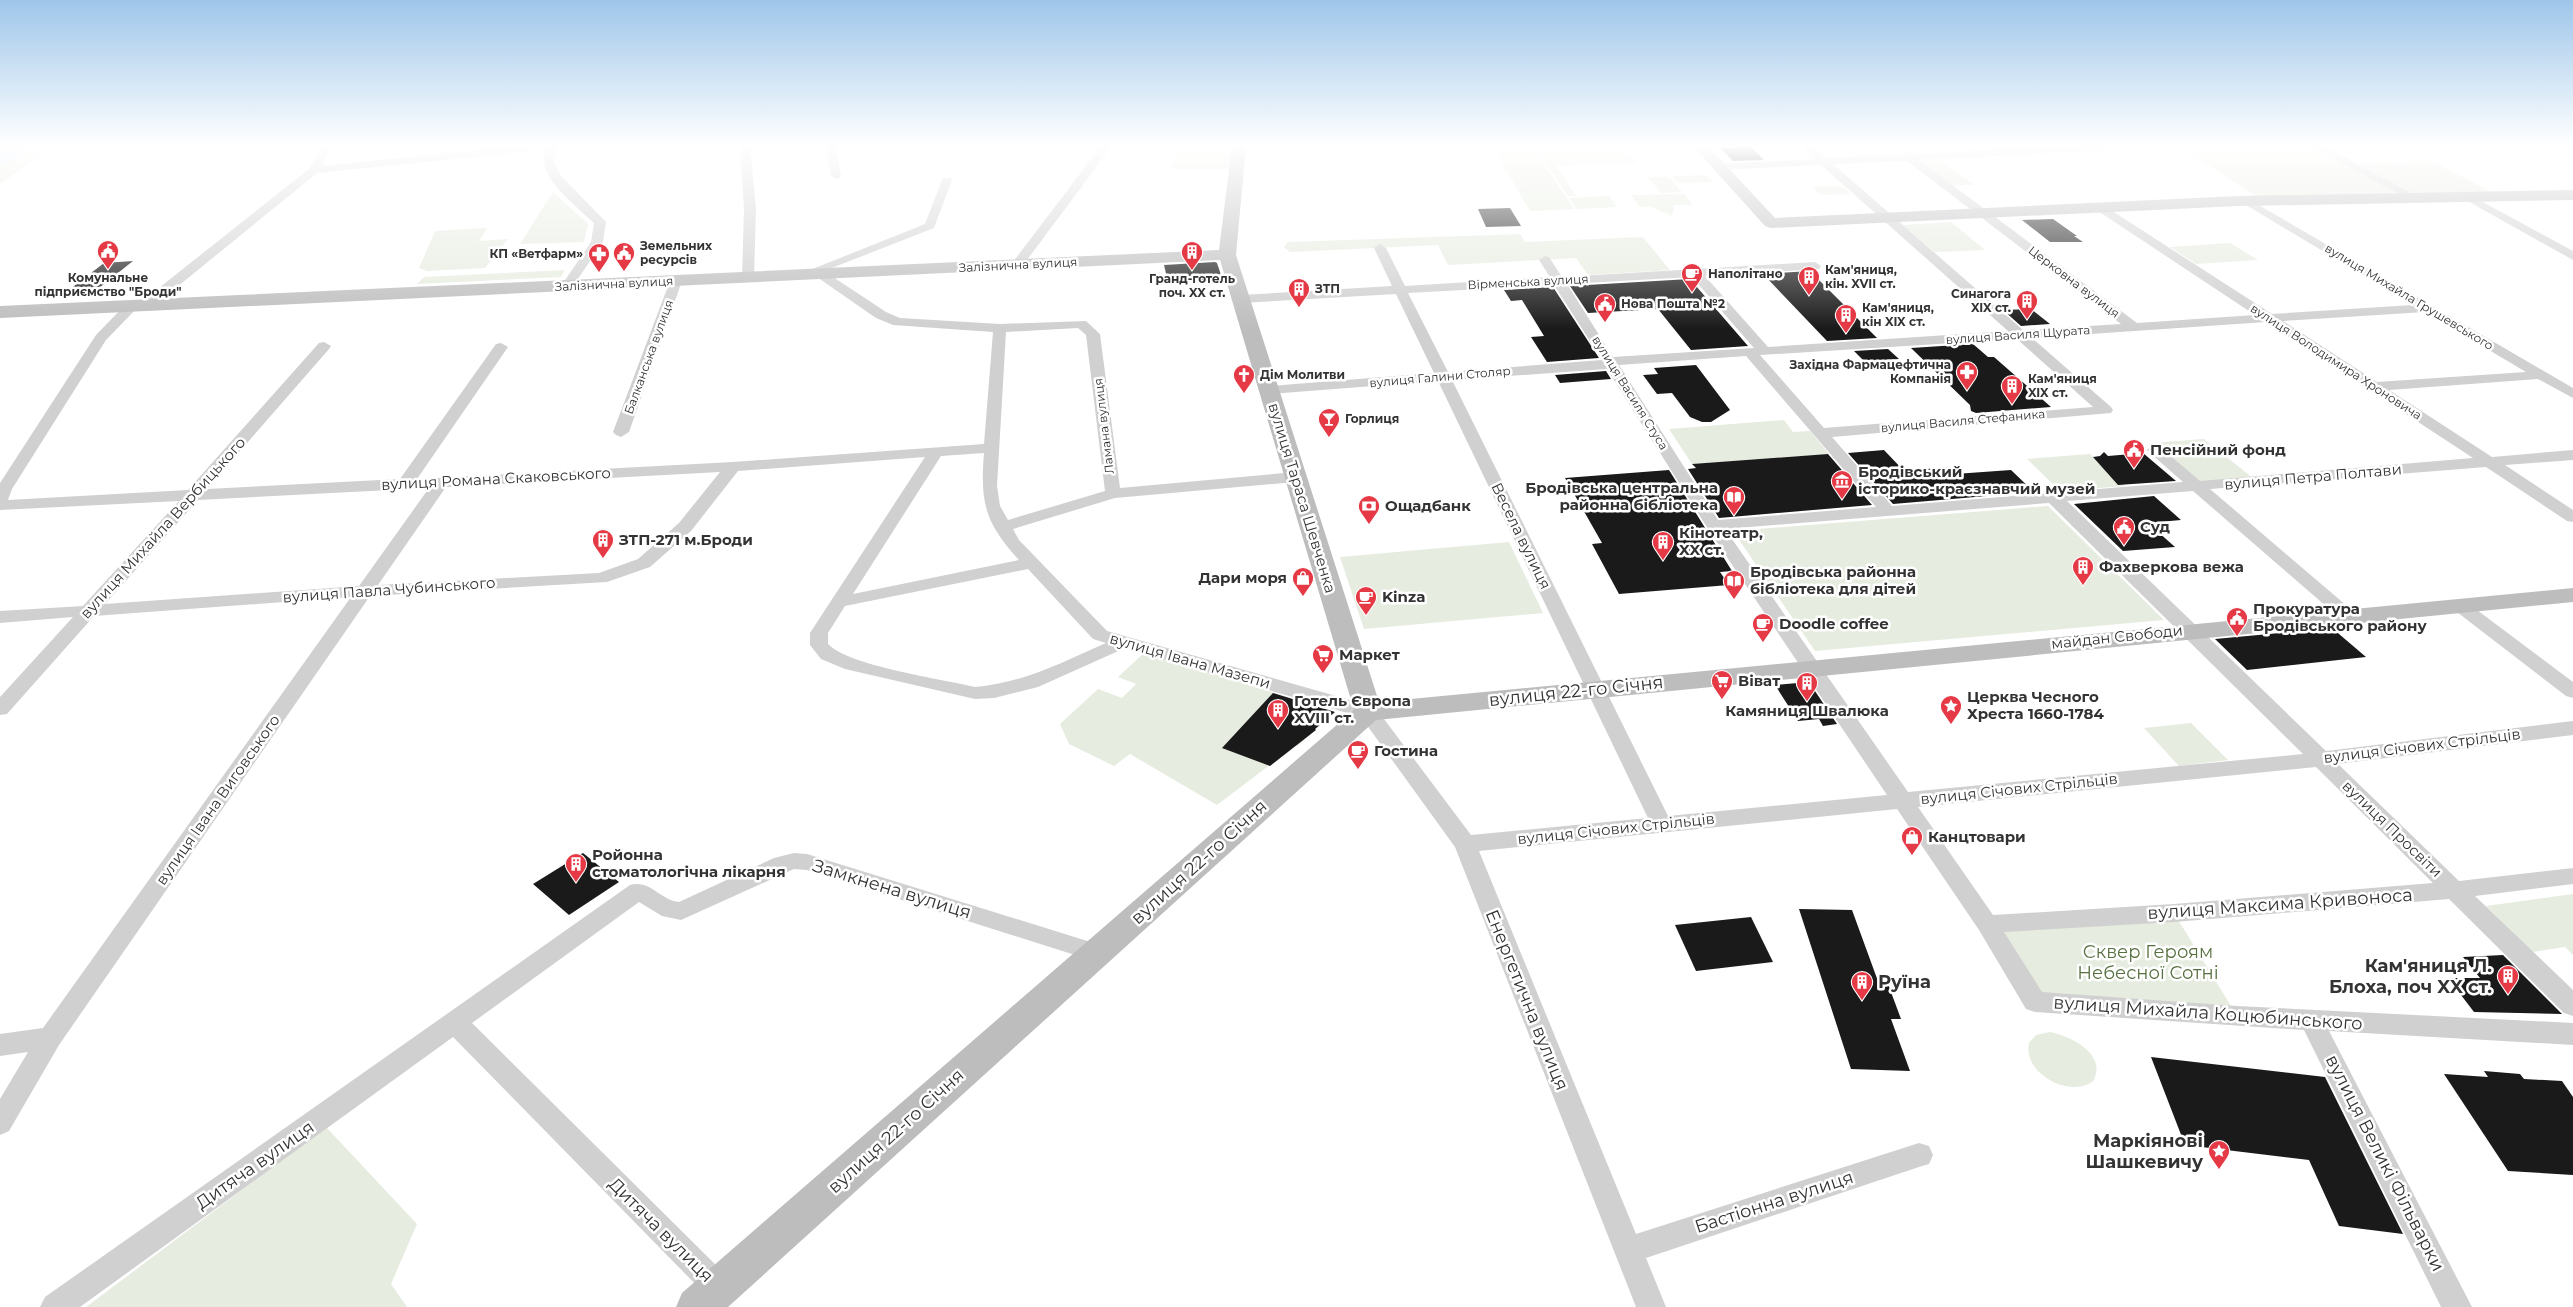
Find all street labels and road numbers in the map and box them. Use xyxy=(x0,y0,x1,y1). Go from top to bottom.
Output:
street label: вулиця Михайла Грушевського xyxy=(2322,240,2497,353)
street label: Церковна вулиця xyxy=(2026,242,2123,321)
street label: Залізнична вулиця xyxy=(958,254,1078,275)
street label: Вірменська вулиця xyxy=(1467,271,1589,292)
street label: Залізнична вулиця xyxy=(554,273,674,294)
street label: Балканська вулиця xyxy=(621,298,676,416)
street label: вулиця Володимира Хроновича xyxy=(2248,301,2425,423)
street label: вулиця Василя Щурата xyxy=(1945,322,2091,347)
street label: вулиця Василя Стуса xyxy=(1589,333,1672,452)
street label: вулиця Галини Столяр xyxy=(1369,363,1511,390)
street label: Ламана вулиця xyxy=(1090,377,1117,475)
street label: вулиця Тараса Шевченка xyxy=(1264,400,1341,595)
street label: вулиця Василя Стефаника xyxy=(1880,406,2046,435)
street label: вулиця Михайла Вербицького xyxy=(76,433,249,622)
street label: вулиця Петра Полтави xyxy=(2223,459,2403,494)
street label: вулиця Романа Скаковського xyxy=(381,463,611,494)
street label: Весела вулиця xyxy=(1487,479,1555,592)
street label: вулиця Павла Чубинського xyxy=(282,573,496,606)
street label: майдан Свободи xyxy=(2050,620,2184,653)
street label: вулиця Івана Мазепи xyxy=(1108,628,1273,693)
street label: вулиця 22-го Січня xyxy=(1488,671,1664,711)
street label: вулиця Івана Виговського xyxy=(151,711,284,889)
street label: вулиця Січових Стрільців xyxy=(2322,724,2521,767)
street label: вулиця Січових Стрільців xyxy=(1919,769,2119,808)
street label: вулиця Просвіти xyxy=(2338,776,2446,881)
street label: вулиця 22-го Січня xyxy=(1126,795,1272,929)
street label: вулиця Січових Стрільців xyxy=(1516,809,1716,848)
street label: Замкнена вулиця xyxy=(810,854,974,924)
street label: вулиця Максима Кривоноса xyxy=(2147,884,2413,924)
street label: Енергетична вулиця xyxy=(1481,906,1573,1094)
street label: вулиця Михайла Коцюбинського xyxy=(2053,991,2363,1035)
street label: вулиця Великі Фільварки xyxy=(2321,1051,2449,1275)
street label: вулиця 22-го Січня xyxy=(823,1064,969,1198)
street label: Дитяча вулиця xyxy=(192,1116,318,1214)
street label: Бастіонна вулиця xyxy=(1692,1166,1856,1238)
street label: Дитяча вулиця xyxy=(604,1173,718,1287)

